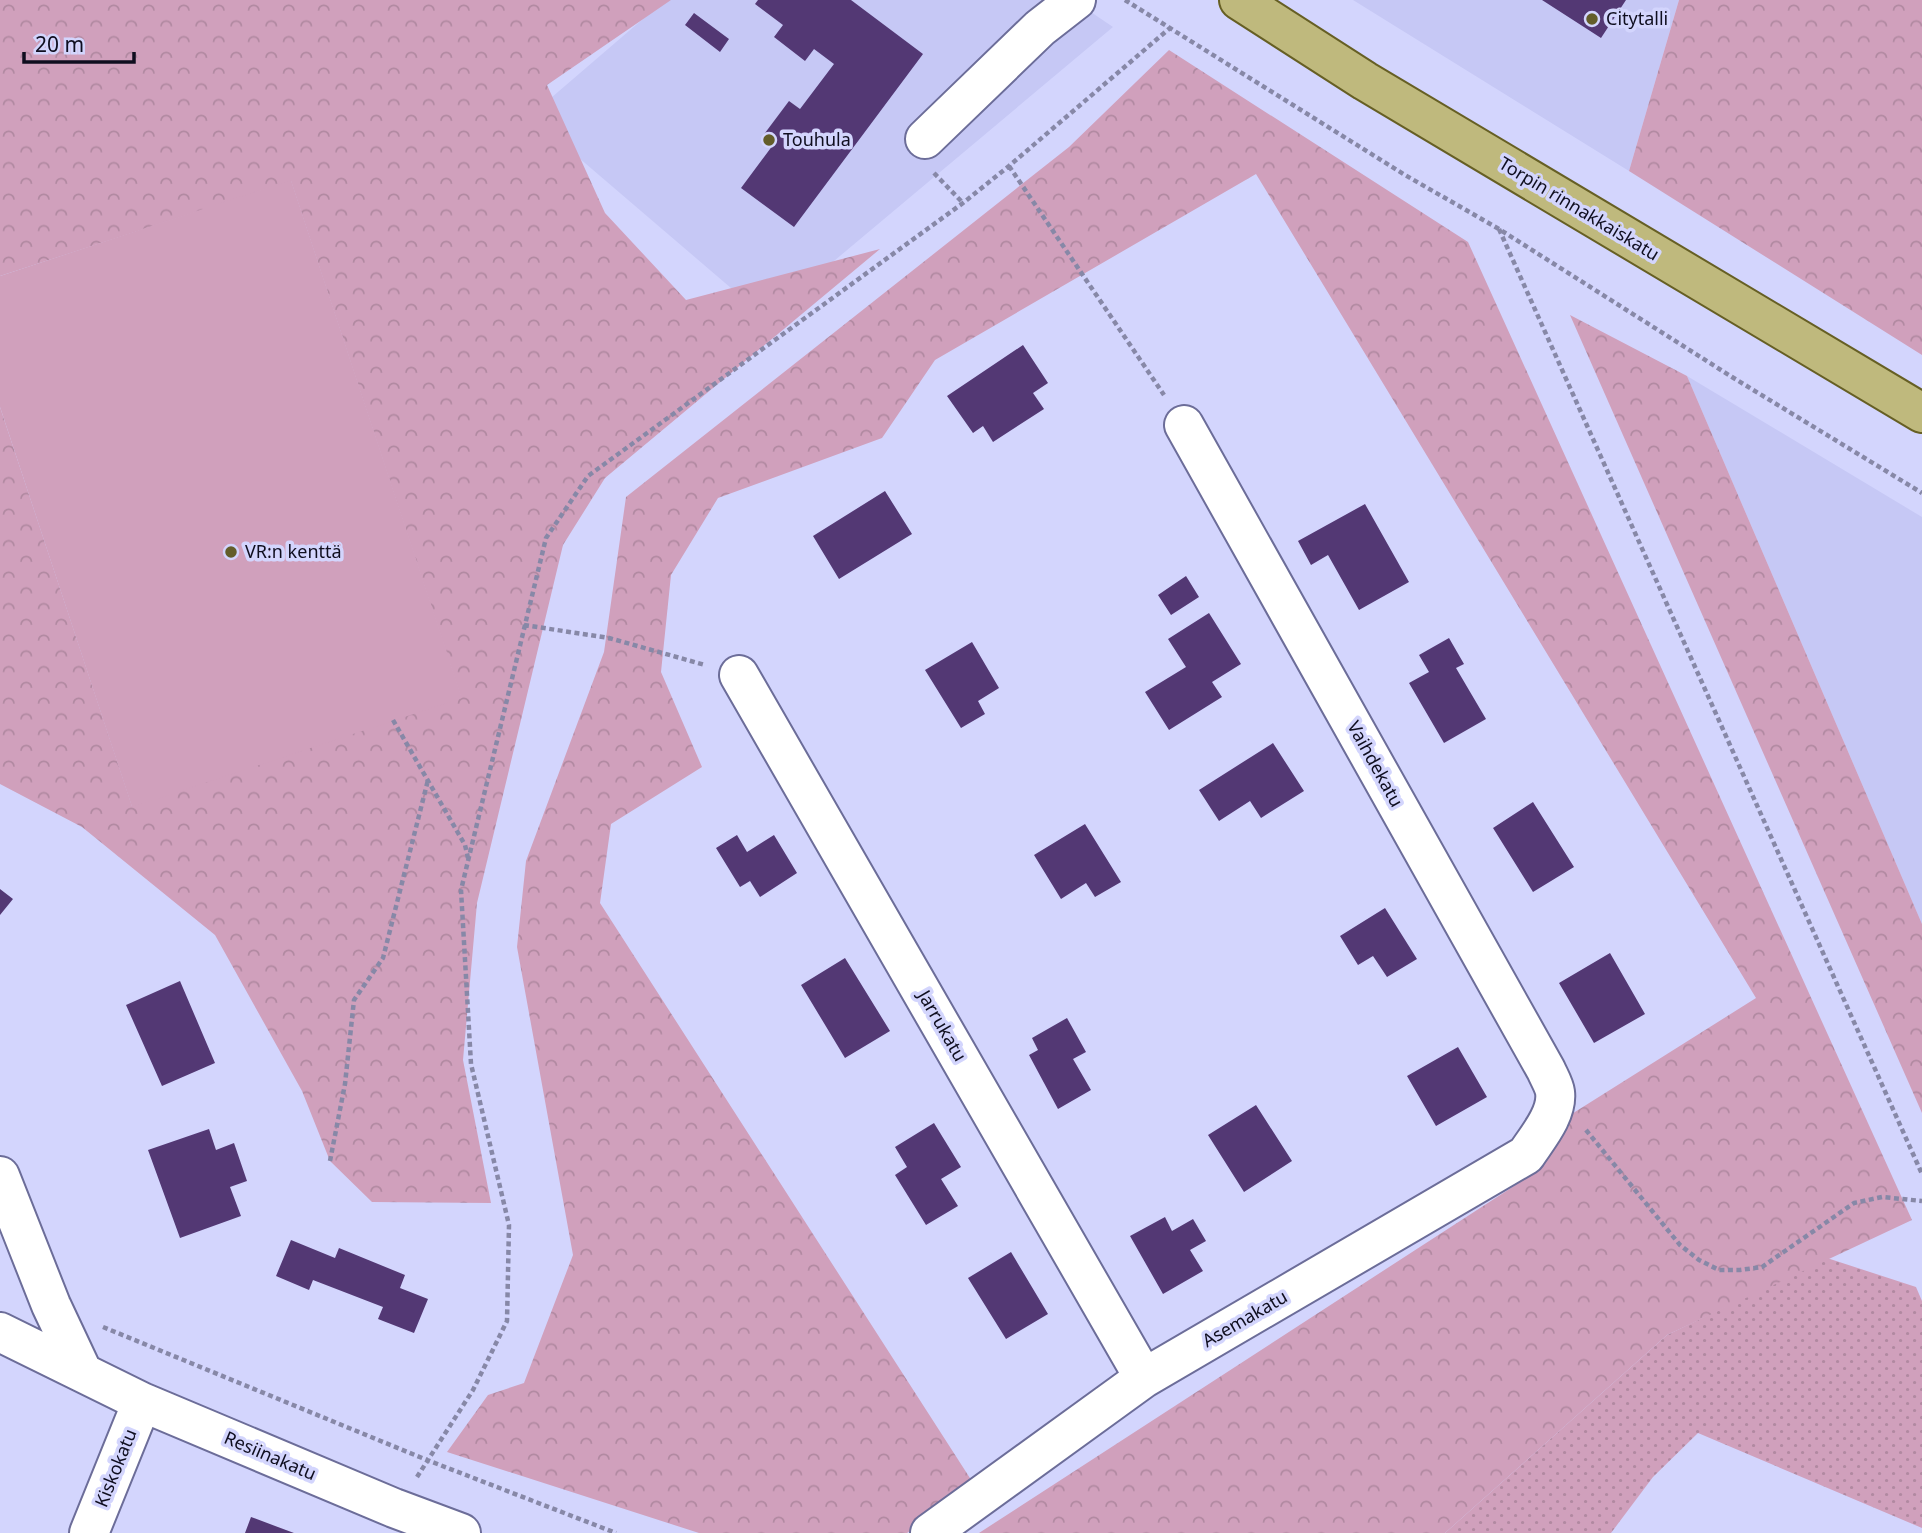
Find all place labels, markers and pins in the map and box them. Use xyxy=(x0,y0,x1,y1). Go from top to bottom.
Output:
place label: Citytalli xyxy=(1606,6,1668,30)
marker: Citytalli xyxy=(1584,11,1600,27)
place label: Touhula xyxy=(783,127,851,151)
marker: Touhula xyxy=(761,132,777,148)
place label: VR:n kenttä xyxy=(245,539,342,563)
marker: VR:n kenttä xyxy=(223,544,239,560)

